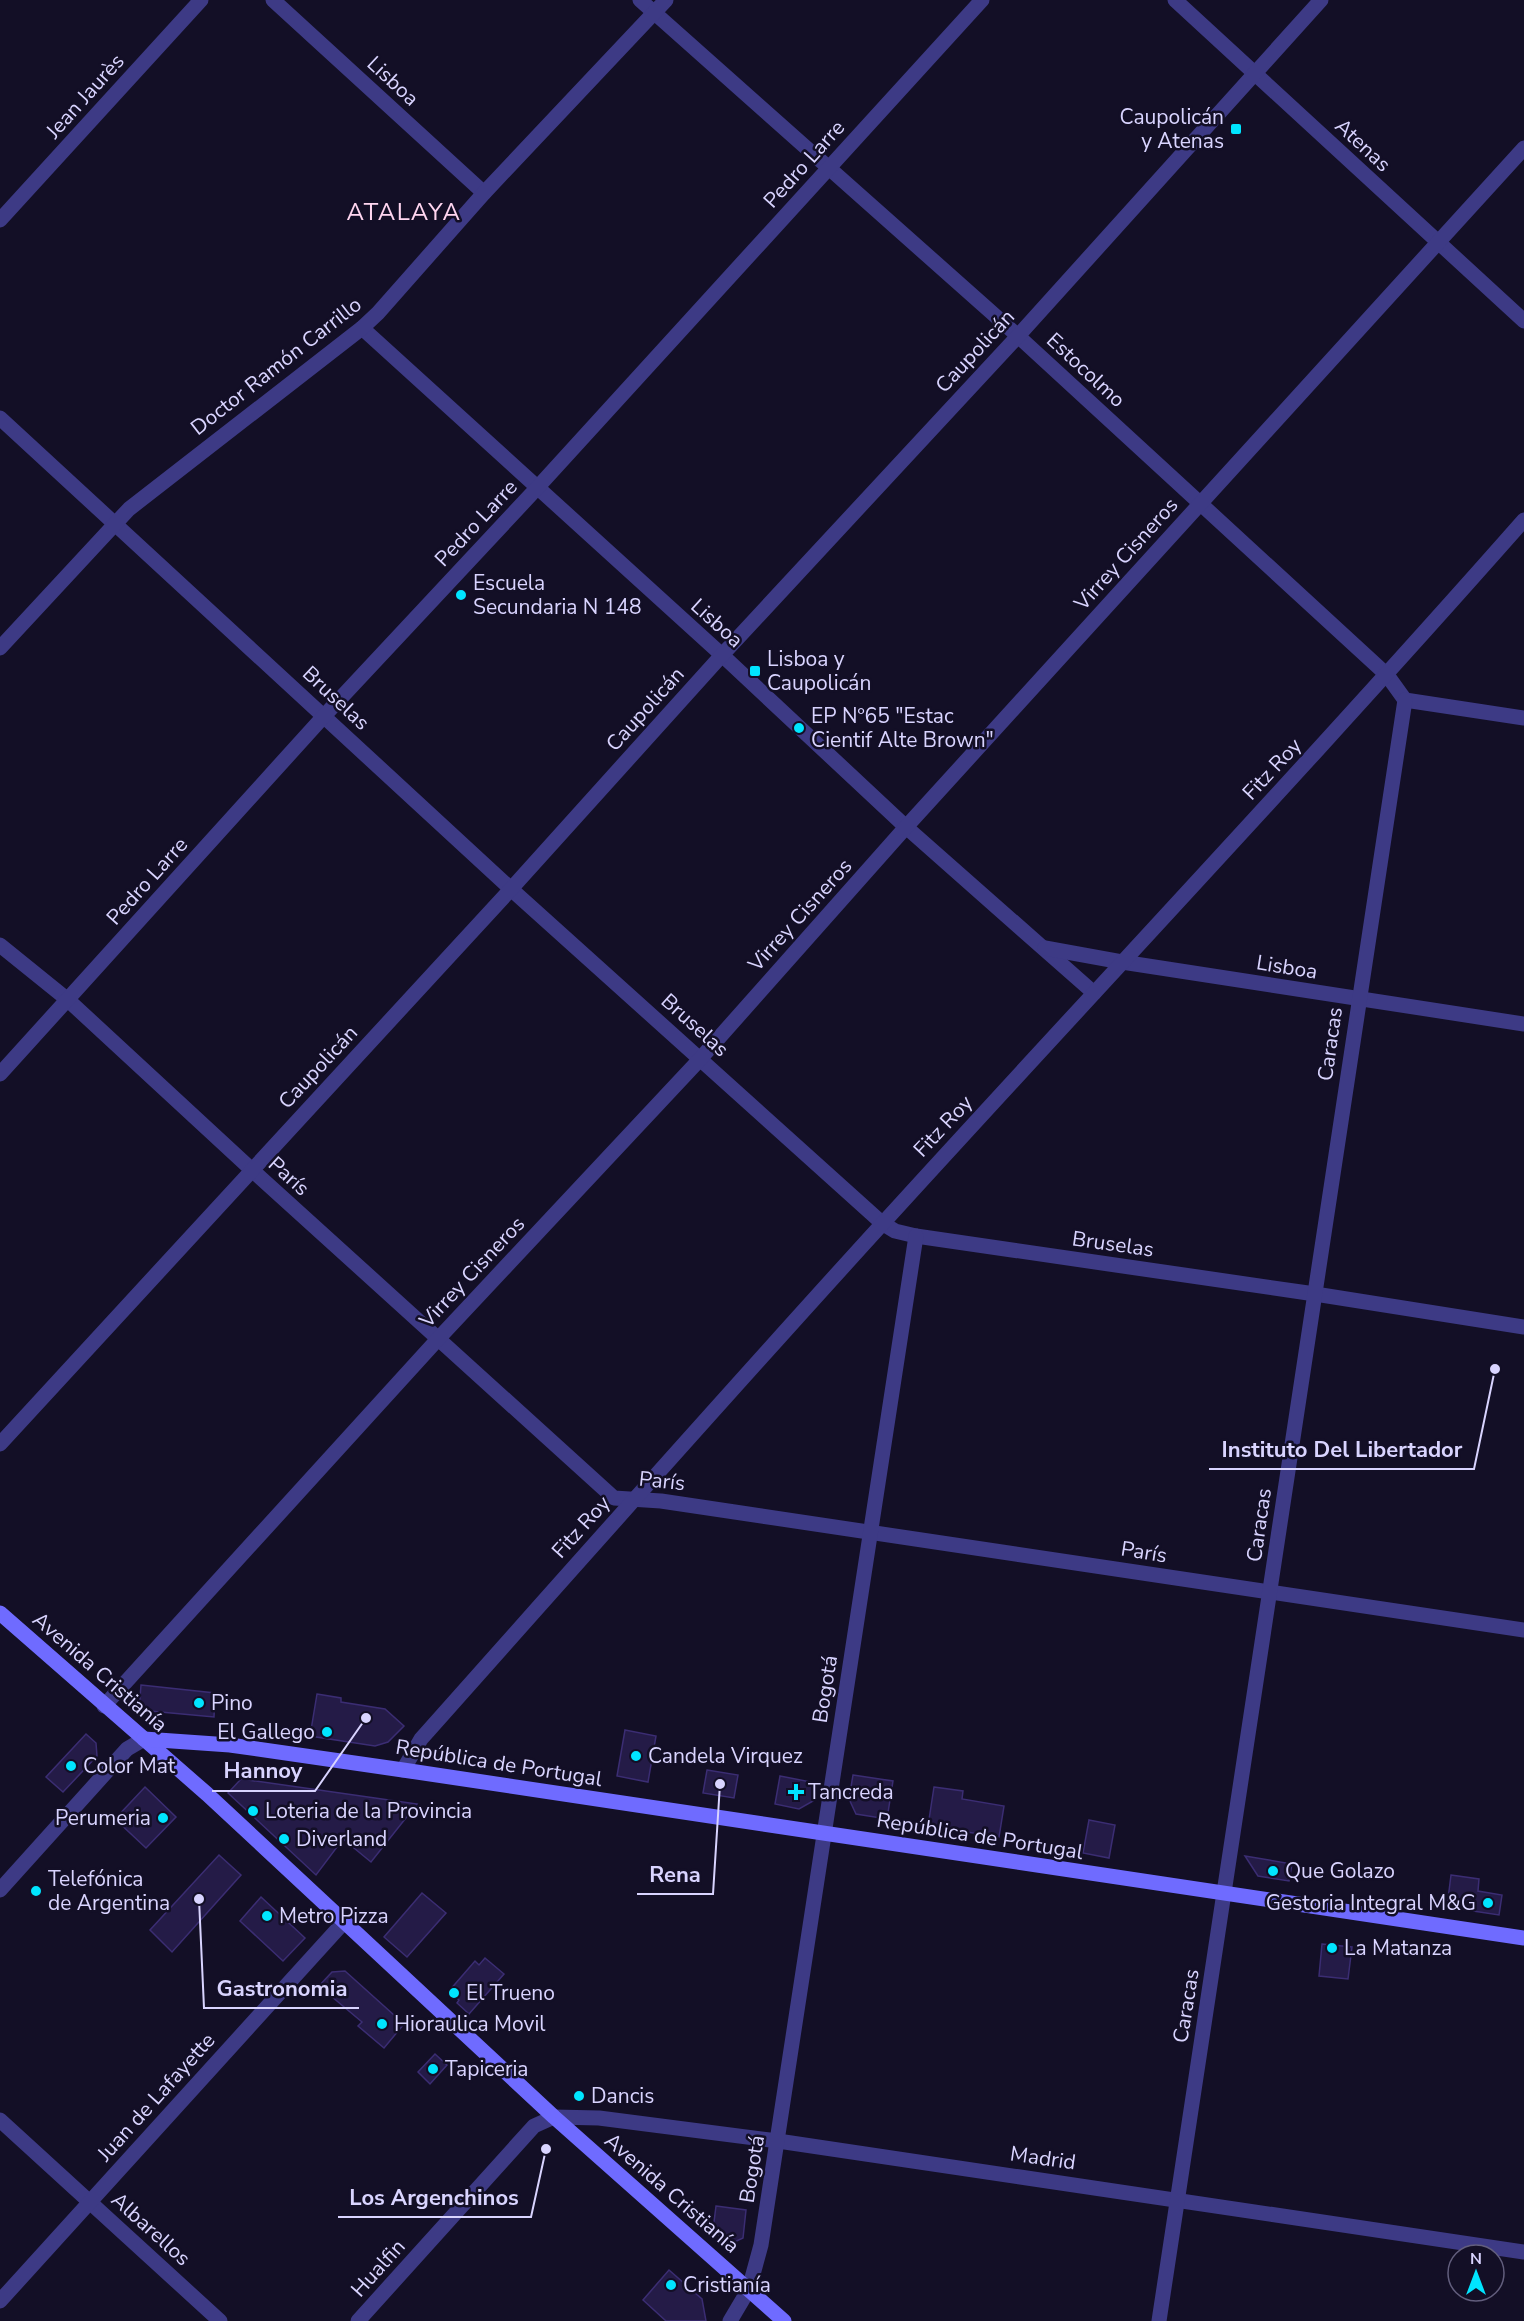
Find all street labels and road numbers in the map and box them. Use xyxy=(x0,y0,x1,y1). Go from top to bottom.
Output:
street label: Jean Jaurès xyxy=(39,48,130,145)
street label: Lisboa xyxy=(361,50,425,112)
street label: Atenas xyxy=(1329,112,1397,178)
street label: Pedro Larre xyxy=(757,114,851,214)
street label: Doctor Ramón Carrillo xyxy=(185,290,367,442)
street label: Caupolicán xyxy=(929,303,1021,399)
street label: Estocolmo xyxy=(1041,326,1131,414)
street label: Pedro Larre xyxy=(428,473,524,573)
street label: Virrey Cisneros xyxy=(1067,492,1184,617)
street label: Lisboa xyxy=(685,592,749,654)
street label: Bruselas xyxy=(296,660,376,736)
street label: Caupolicán xyxy=(600,661,690,757)
street label: Fitz Roy xyxy=(1236,732,1308,806)
street label: Pedro Larre xyxy=(100,831,194,931)
street label: Virrey Cisneros xyxy=(741,853,858,978)
street label: Lisboa xyxy=(1254,948,1320,986)
street label: Bruselas xyxy=(655,987,735,1063)
street label: Caracas xyxy=(1311,1005,1349,1083)
street label: Caupolicán xyxy=(272,1019,364,1115)
street label: Fitz Roy xyxy=(907,1089,979,1163)
street label: París xyxy=(262,1150,316,1202)
street label: Virrey Cisneros xyxy=(412,1210,531,1335)
street label: Bruselas xyxy=(1070,1224,1156,1264)
street label: París xyxy=(637,1465,687,1497)
street label: Caracas xyxy=(1240,1486,1278,1564)
street label: Fitz Roy xyxy=(546,1490,617,1564)
street label: París xyxy=(1119,1535,1169,1569)
street label: Avenida Cristianía xyxy=(27,1606,173,1738)
street label: Bogotá xyxy=(806,1653,844,1725)
street label: República de Portugal xyxy=(394,1733,605,1793)
street label: República de Portugal xyxy=(875,1806,1086,1866)
street label: Caracas xyxy=(1166,1967,1206,2045)
street label: Juan de Lafayette xyxy=(90,2027,221,2168)
street label: Avenida Cristianía xyxy=(599,2127,745,2259)
street label: Bogotá xyxy=(733,2133,771,2205)
street label: Madrid xyxy=(1008,2140,1078,2176)
street label: Albarellos xyxy=(105,2186,197,2272)
street label: Hualfin xyxy=(345,2233,411,2303)

